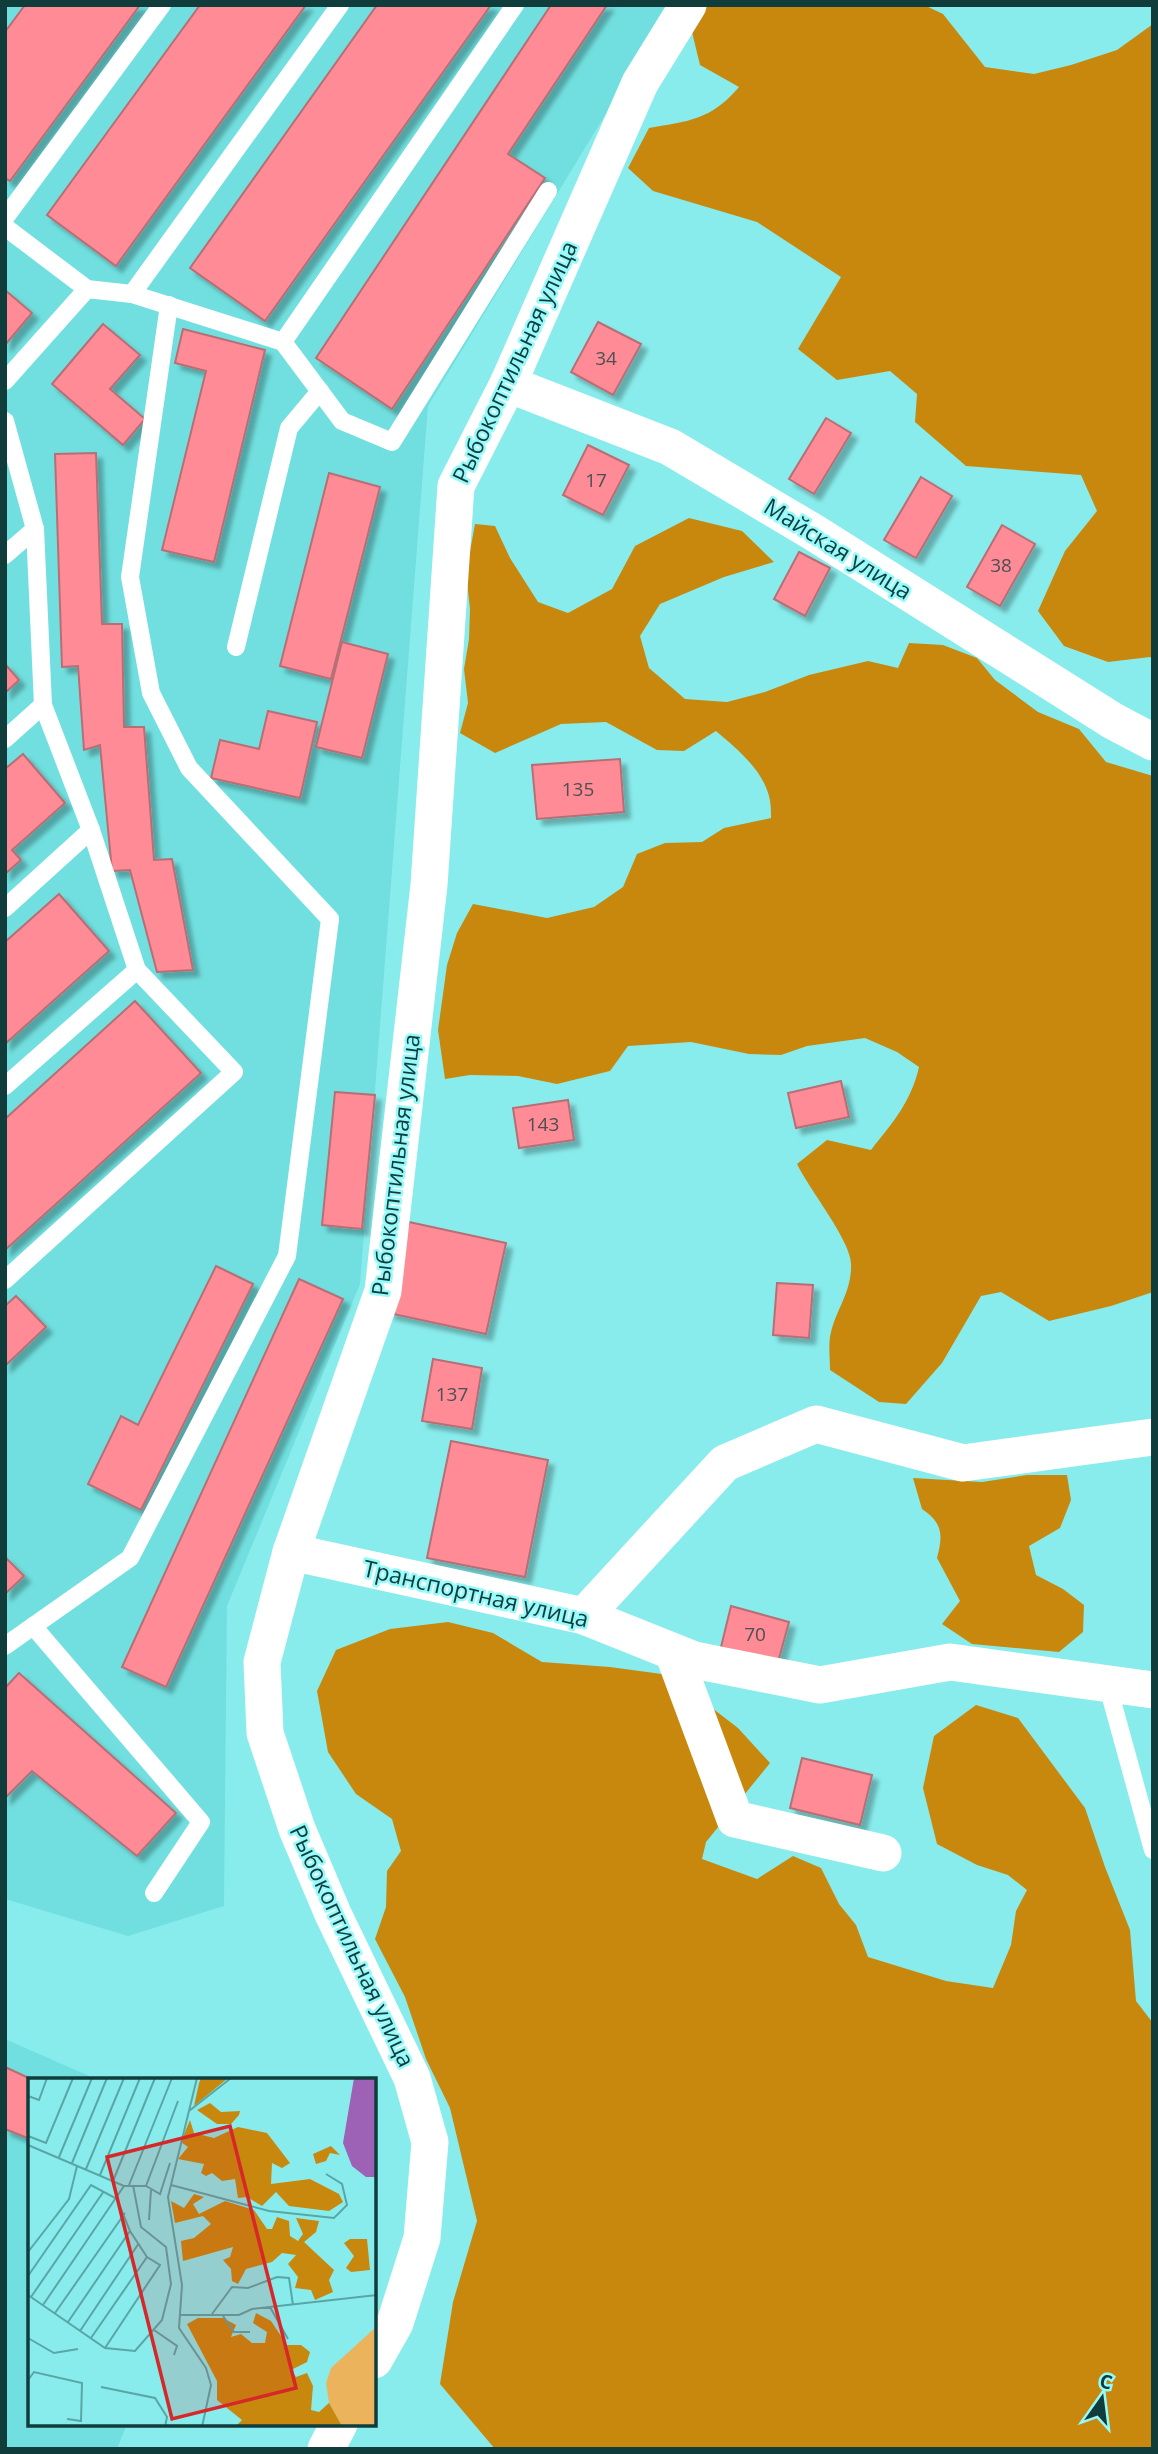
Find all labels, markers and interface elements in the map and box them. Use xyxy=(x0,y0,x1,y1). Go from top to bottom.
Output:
street label: Рыбокоптильная улица xyxy=(444,235,584,488)
house number: 34 xyxy=(595,345,617,371)
house number: 17 xyxy=(585,467,607,493)
street label: Майская улица xyxy=(758,490,919,606)
house number: 38 xyxy=(990,552,1012,578)
house number: 135 xyxy=(562,776,594,802)
street label: Рыбокоптильная улица xyxy=(363,1032,427,1298)
house number: 143 xyxy=(527,1111,559,1137)
house number: 137 xyxy=(436,1381,468,1407)
street label: Транспортная улица xyxy=(360,1551,592,1635)
house number: 70 xyxy=(744,1621,766,1647)
street label: Рыбокоптильная улица xyxy=(283,1819,423,2072)
inset map xyxy=(28,2078,376,2426)
north arrow xyxy=(1067,2363,1137,2433)
text: С xyxy=(1097,2367,1115,2396)

